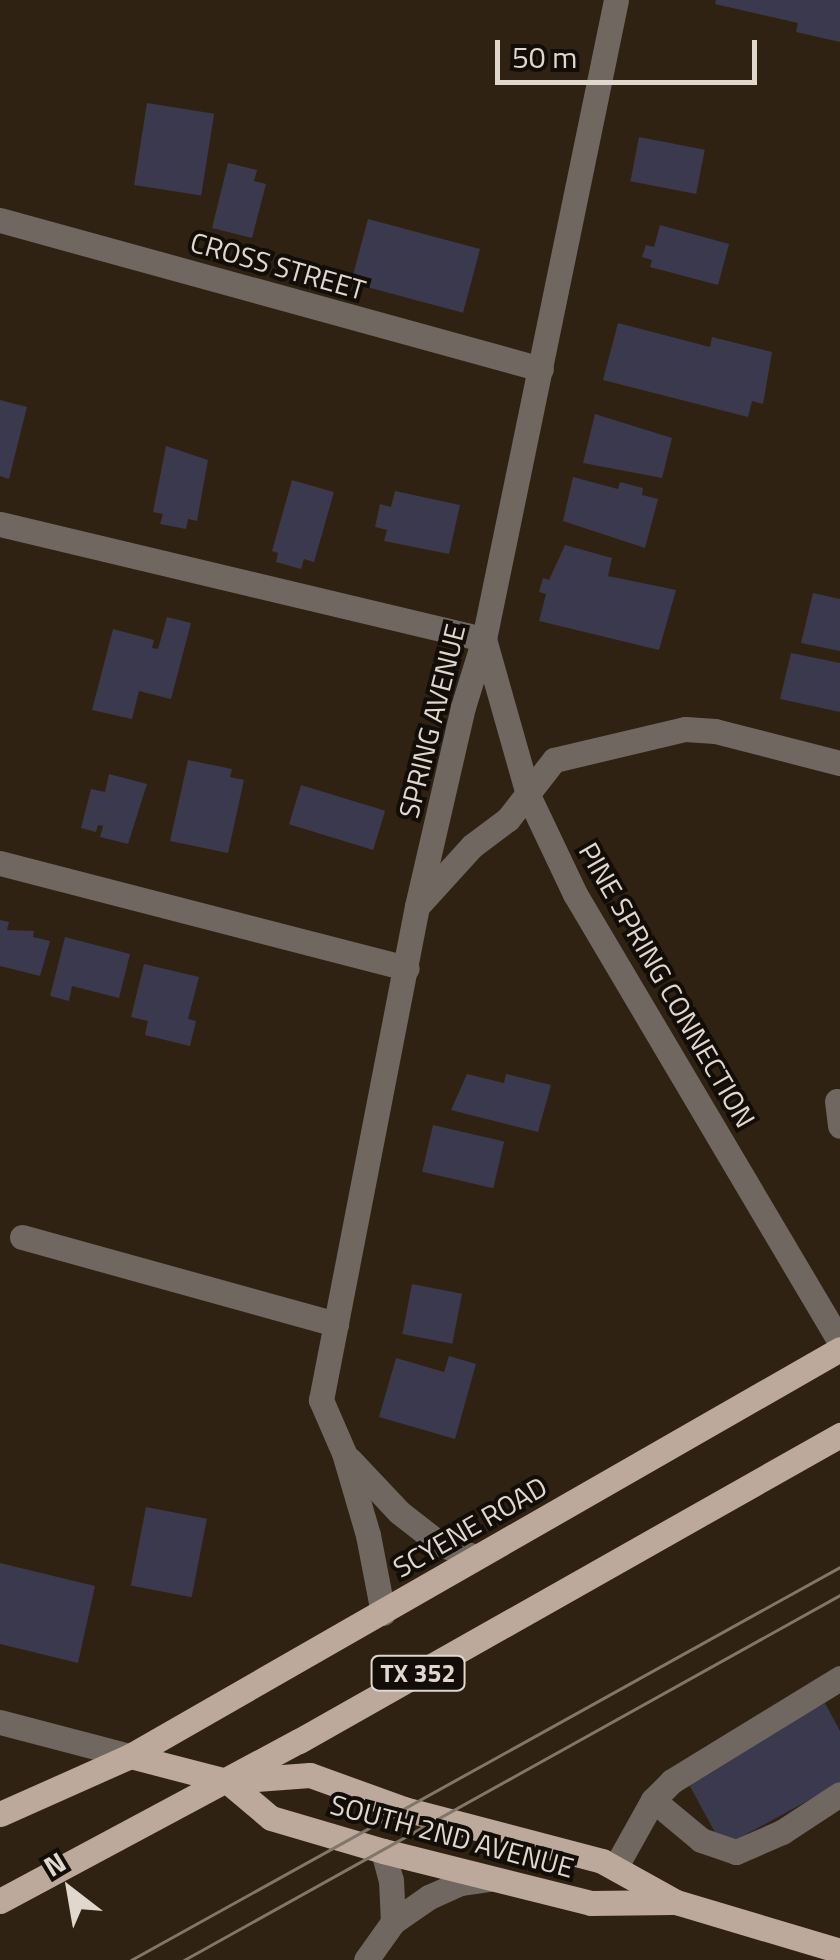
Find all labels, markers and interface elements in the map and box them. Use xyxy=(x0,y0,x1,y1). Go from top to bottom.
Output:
scale bar xyxy=(500,20,762,82)
text: 50 m xyxy=(512,34,577,80)
street label: CROSS STREET xyxy=(187,225,369,307)
street label: SPRING AVENUE xyxy=(392,621,472,821)
street label: PINE SPRING CONNECTION xyxy=(572,837,762,1133)
street label: SCYENE ROAD xyxy=(387,1470,553,1584)
road number: TX 352 xyxy=(370,1653,466,1693)
street label: SOUTH 2ND AVENUE xyxy=(327,1787,577,1885)
north arrow xyxy=(20,1840,120,1940)
text: N xyxy=(35,1840,74,1887)

